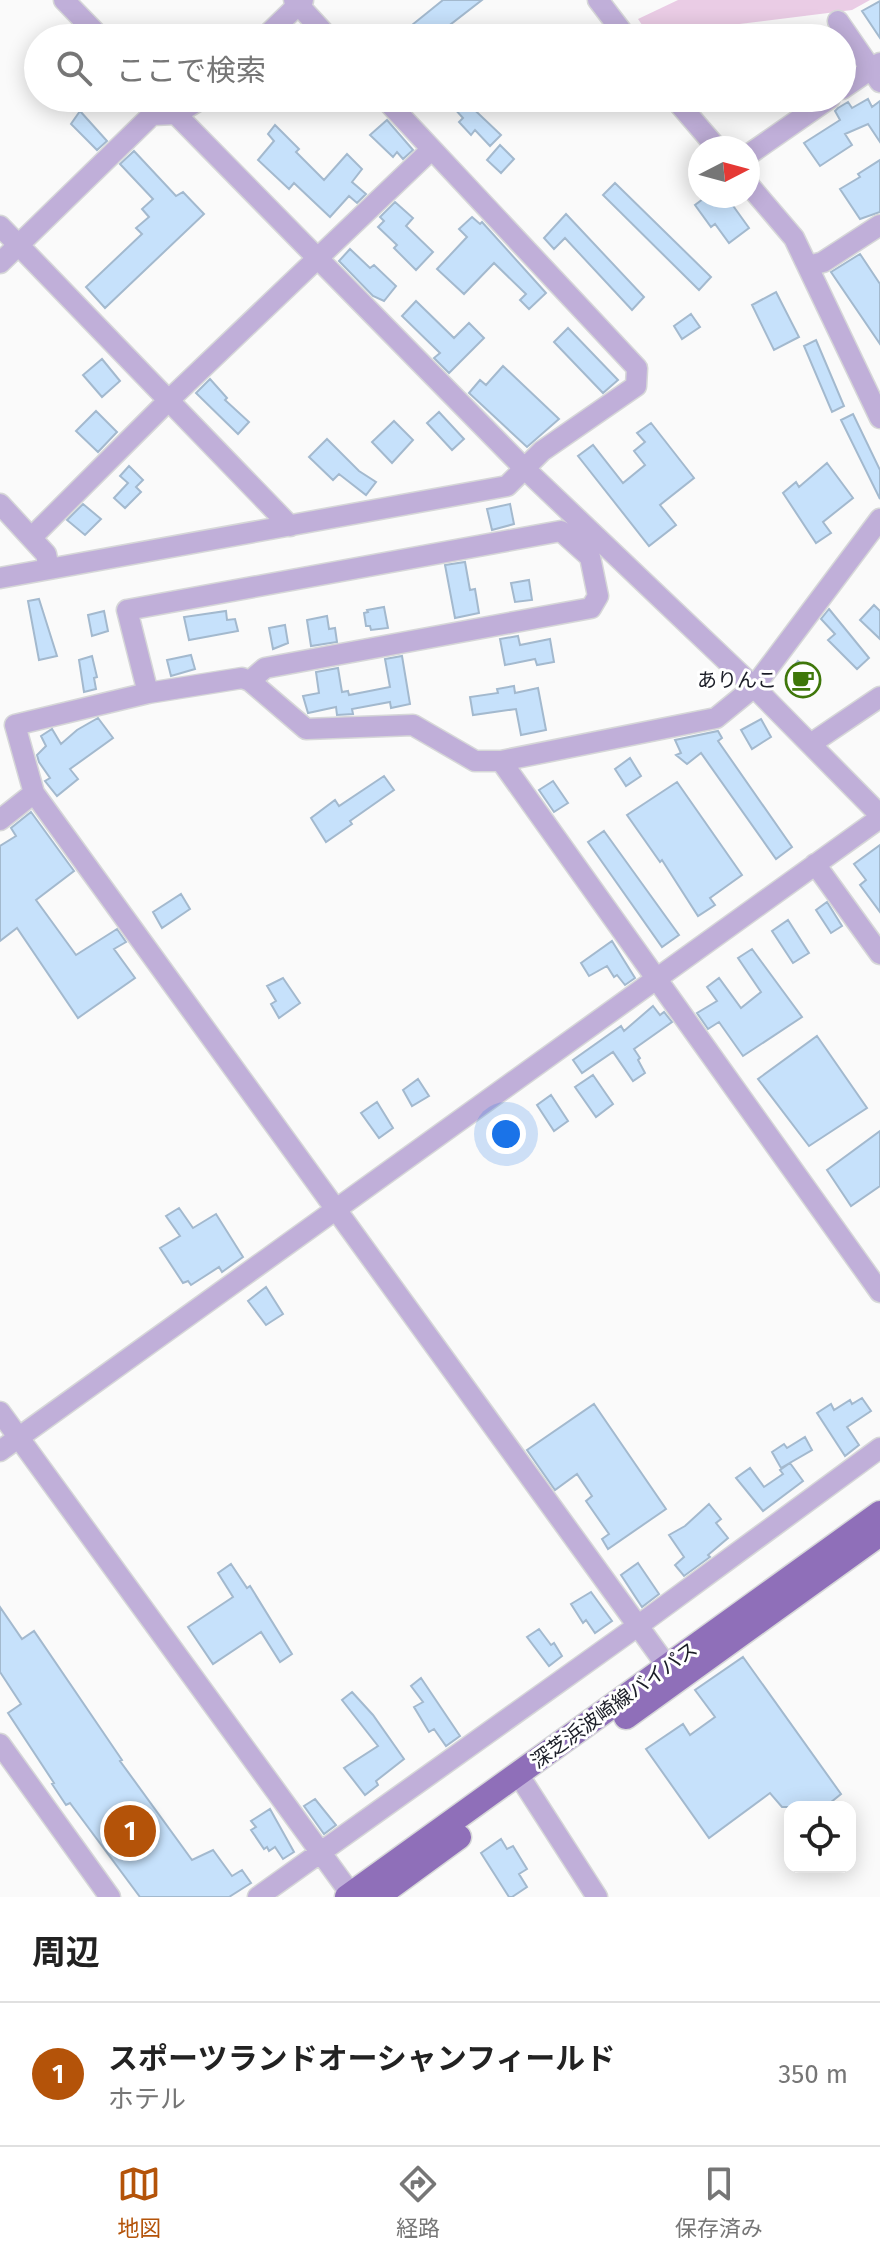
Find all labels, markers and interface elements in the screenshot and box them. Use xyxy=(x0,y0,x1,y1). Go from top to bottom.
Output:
search box xyxy=(24,24,856,112)
icon: search xyxy=(52,46,96,90)
text: ここで検索 xyxy=(116,53,266,89)
north arrow xyxy=(688,136,760,208)
cafe icon: ありんこ xyxy=(784,661,822,699)
place label: ありんこ xyxy=(697,668,777,692)
your location xyxy=(486,1114,526,1154)
street label: 深芝浜波崎線バイパス xyxy=(526,1637,702,1773)
pin: 1 xyxy=(104,1801,156,1861)
map controls xyxy=(784,1801,856,1873)
button: locate xyxy=(784,1801,856,1873)
text: 周辺 xyxy=(32,1932,100,1973)
text: スポーツランドオーシャンフィールド xyxy=(108,2041,615,2077)
text: 1 xyxy=(52,2059,64,2090)
text: 350 m xyxy=(778,2059,848,2090)
text: ホテル xyxy=(108,2084,186,2115)
tab: 地図 xyxy=(117,2162,161,2242)
tab: 経路 xyxy=(396,2162,440,2242)
tab: 保存済み xyxy=(675,2162,763,2242)

